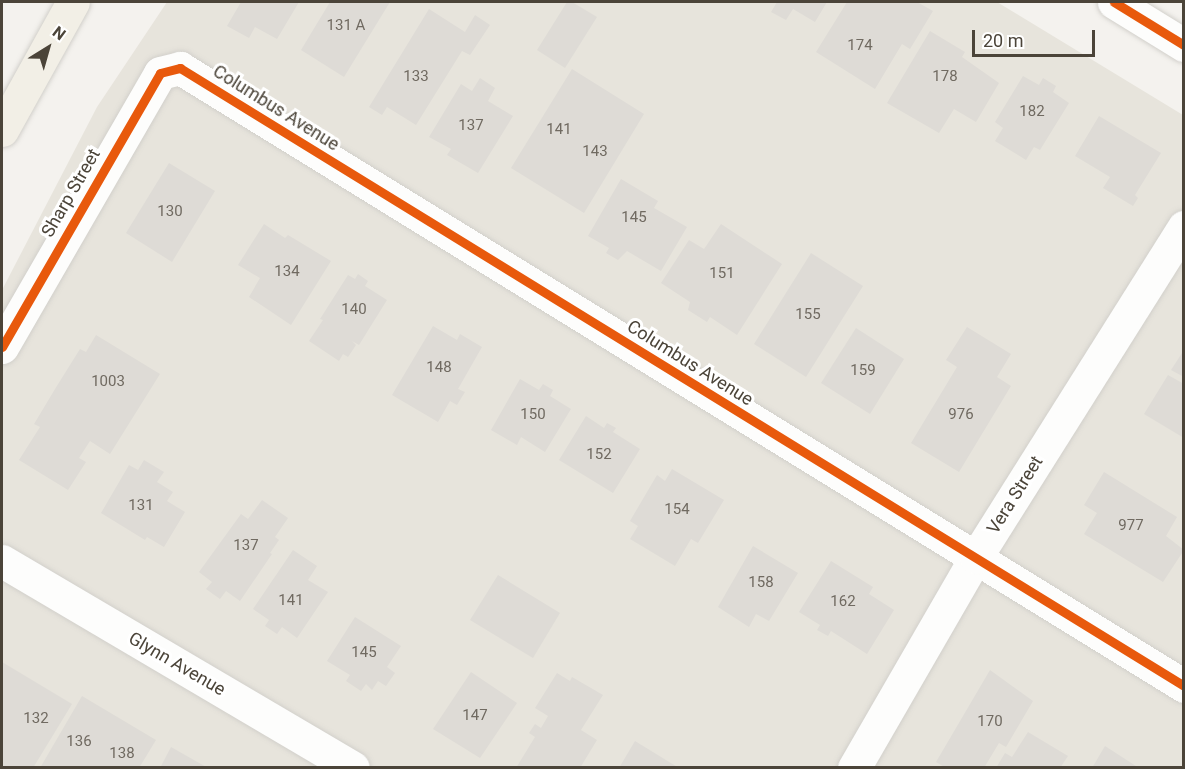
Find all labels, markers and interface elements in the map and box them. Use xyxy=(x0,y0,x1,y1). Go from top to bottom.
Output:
house number: 131 A xyxy=(327,17,365,35)
north arrow xyxy=(18,18,78,78)
scale bar xyxy=(975,18,1098,56)
text: N xyxy=(49,22,69,44)
text: 20 m xyxy=(983,30,1023,51)
house number: 174 xyxy=(847,37,873,55)
street label: Columbus Avenue xyxy=(209,60,343,156)
house number: 133 xyxy=(403,68,429,86)
house number: 178 xyxy=(932,68,958,86)
house number: 182 xyxy=(1019,103,1045,121)
house number: 137 xyxy=(458,117,484,135)
house number: 141 xyxy=(546,121,572,139)
house number: 143 xyxy=(582,143,608,161)
street label: Sharp Street xyxy=(37,145,105,241)
house number: 130 xyxy=(157,203,183,221)
house number: 145 xyxy=(621,209,647,227)
house number: 134 xyxy=(274,263,300,281)
house number: 151 xyxy=(709,265,735,283)
house number: 140 xyxy=(341,301,367,319)
house number: 155 xyxy=(795,306,821,324)
street label: Columbus Avenue xyxy=(623,315,757,411)
house number: 148 xyxy=(426,359,452,377)
house number: 159 xyxy=(850,362,876,380)
house number: 1003 xyxy=(91,373,125,391)
house number: 150 xyxy=(520,406,546,424)
house number: 976 xyxy=(948,406,974,424)
house number: 152 xyxy=(586,446,612,464)
street label: Vera Street xyxy=(982,452,1048,538)
house number: 131 xyxy=(128,497,154,515)
house number: 154 xyxy=(664,501,690,519)
house number: 977 xyxy=(1118,517,1144,535)
house number: 137 xyxy=(233,537,259,555)
house number: 158 xyxy=(748,574,774,592)
house number: 141 xyxy=(278,592,304,610)
house number: 162 xyxy=(830,593,856,611)
street label: Glynn Avenue xyxy=(125,628,229,700)
house number: 145 xyxy=(351,644,377,662)
house number: 147 xyxy=(462,707,488,725)
house number: 132 xyxy=(23,710,49,728)
house number: 170 xyxy=(977,713,1003,731)
house number: 136 xyxy=(66,733,92,751)
house number: 138 xyxy=(109,745,135,763)

